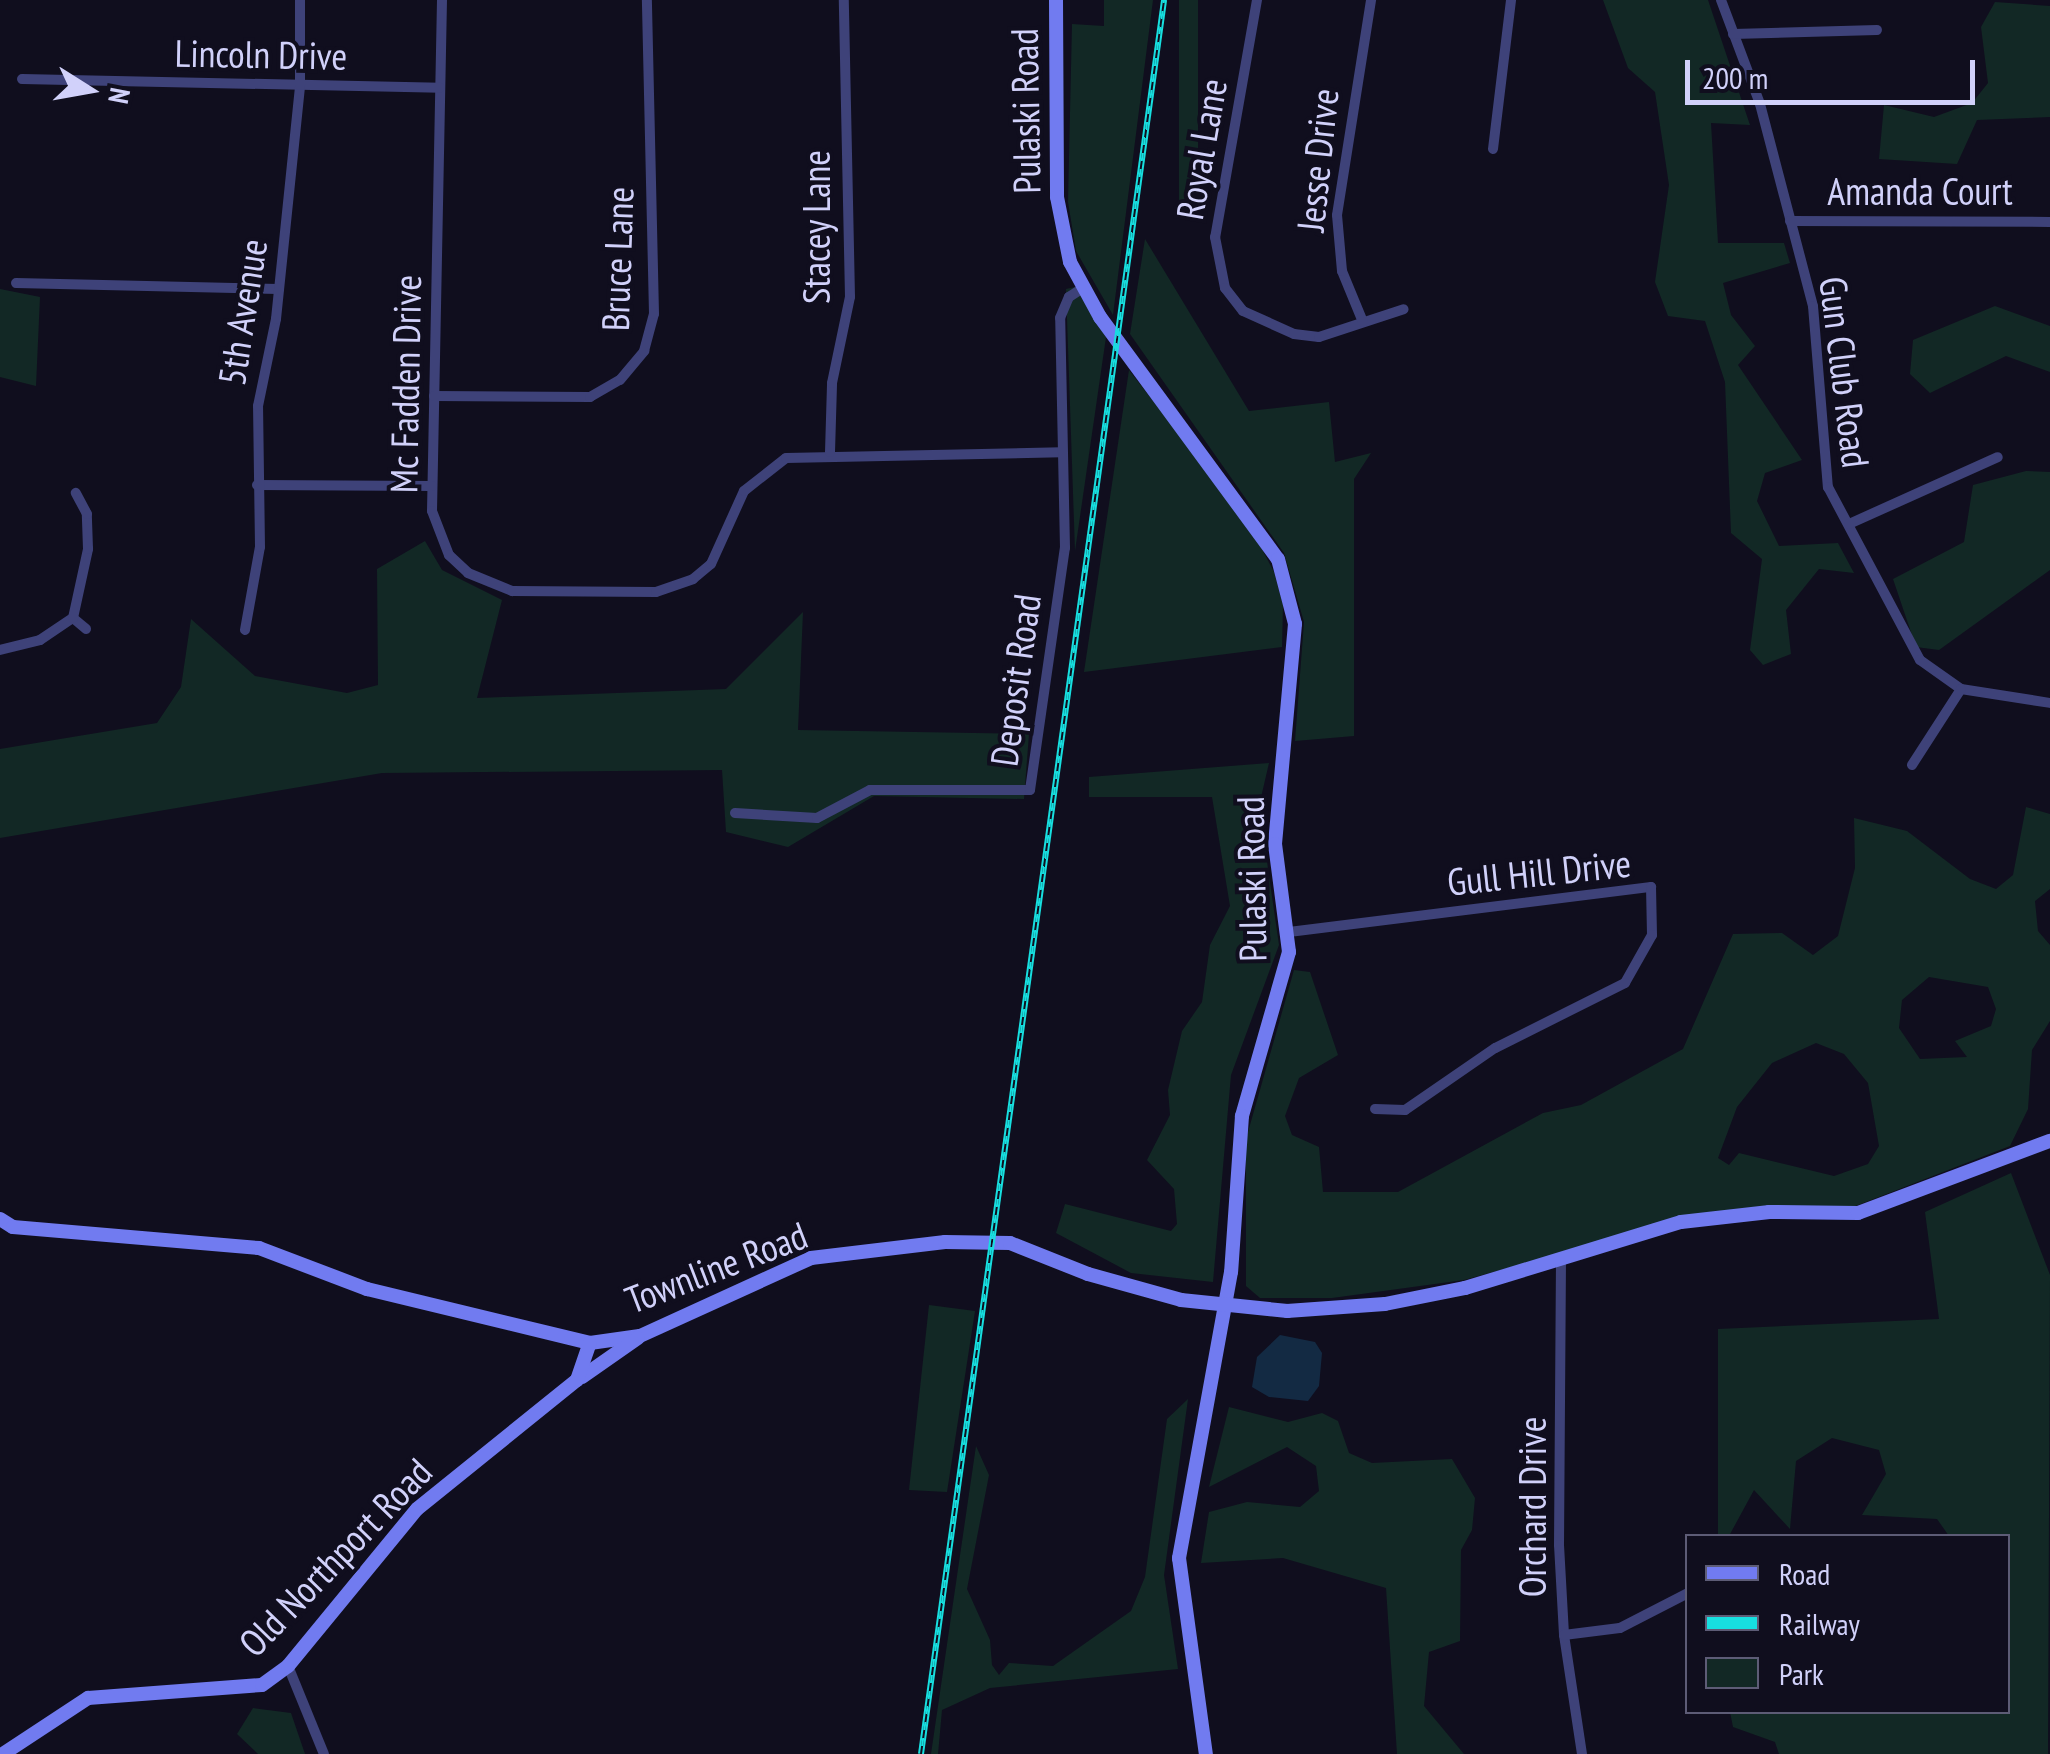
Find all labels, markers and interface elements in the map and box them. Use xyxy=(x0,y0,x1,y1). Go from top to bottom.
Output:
street label: Pulaski Road xyxy=(1001,28,1049,194)
street label: Lincoln Drive xyxy=(174,30,348,78)
north arrow xyxy=(40,40,140,140)
scale bar xyxy=(1690,40,1980,102)
text: 200 m xyxy=(1702,58,1768,97)
street label: Royal Lane xyxy=(1166,75,1236,223)
text: N xyxy=(100,85,140,107)
street label: Jesse Drive xyxy=(1287,86,1347,234)
street label: Stacey Lane xyxy=(793,149,839,305)
street label: Amanda Court xyxy=(1827,168,2013,214)
street label: Bruce Lane xyxy=(592,186,642,332)
street label: 5th Avenue xyxy=(208,235,276,389)
street label: Mc Fadden Drive xyxy=(380,274,430,494)
street label: Gun Club Road xyxy=(1811,274,1879,470)
street label: Deposit Road xyxy=(980,591,1050,769)
street label: Pulaski Road xyxy=(1227,796,1275,962)
street label: Gull Hill Drive xyxy=(1445,840,1633,904)
street label: Townline Road xyxy=(619,1212,813,1322)
street label: Orchard Drive xyxy=(1509,1417,1555,1597)
street label: Old Northport Road xyxy=(229,1449,441,1665)
legend xyxy=(1685,1534,2010,1714)
text: Road xyxy=(1779,1554,1830,1593)
text: Railway xyxy=(1779,1604,1860,1643)
text: Park xyxy=(1779,1654,1824,1693)

